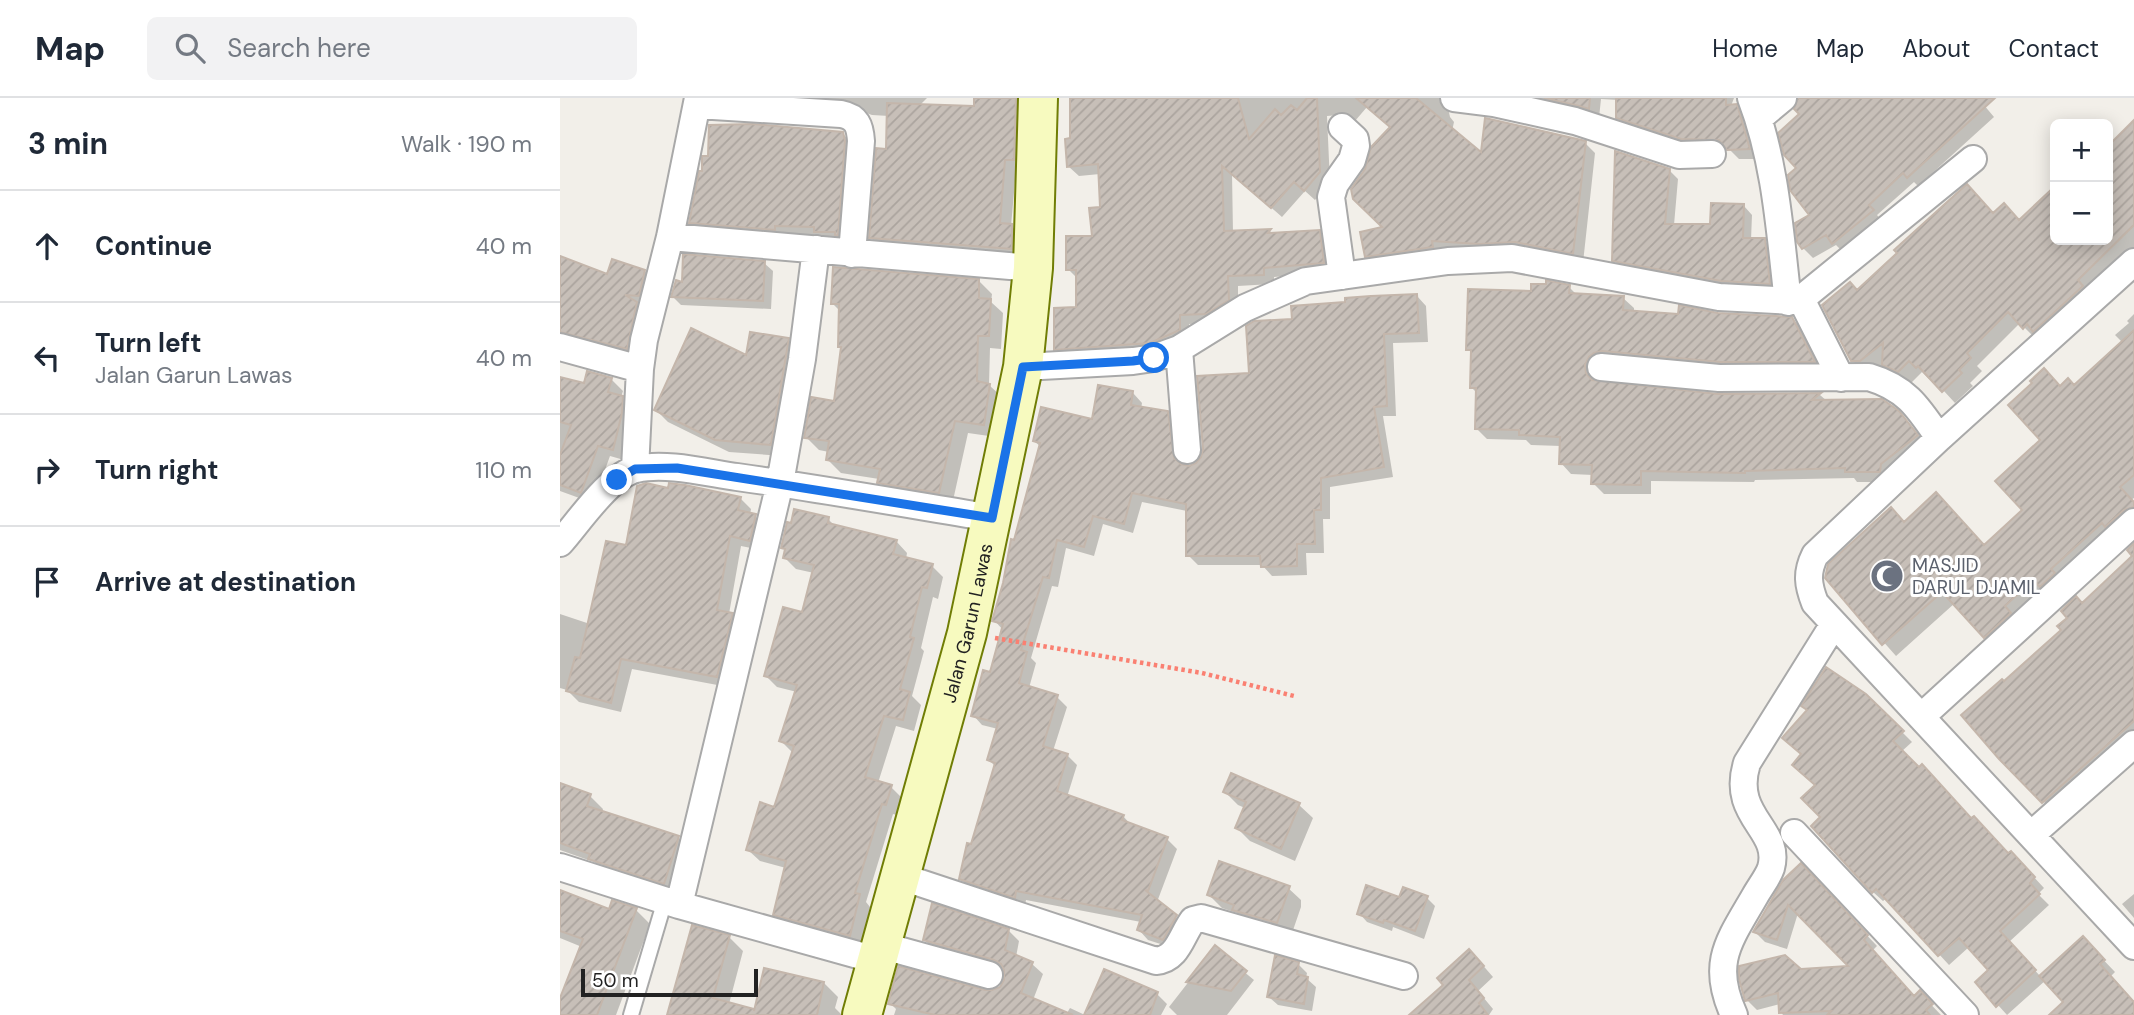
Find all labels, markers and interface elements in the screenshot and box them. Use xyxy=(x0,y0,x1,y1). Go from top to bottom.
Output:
search box xyxy=(147,17,637,80)
text: Map xyxy=(35,27,105,70)
icon: search xyxy=(171,29,209,67)
text: Search here xyxy=(227,31,371,65)
text: Home xyxy=(1712,33,1778,64)
text: Map xyxy=(1816,33,1864,64)
text: About xyxy=(1902,33,1971,64)
text: Contact xyxy=(2009,33,2099,64)
map controls xyxy=(2050,119,2113,245)
button: + xyxy=(2050,119,2113,182)
text: 3 min xyxy=(28,124,108,163)
text: Walk · 190 m xyxy=(401,129,532,159)
button: − xyxy=(2050,182,2113,245)
icon: ahead xyxy=(28,227,66,265)
text: Continue xyxy=(95,229,212,263)
text: 40 m xyxy=(476,231,532,261)
text: Turn left xyxy=(95,326,202,360)
icon: left xyxy=(28,339,66,377)
route start xyxy=(1138,342,1169,373)
text: 40 m xyxy=(476,343,532,373)
text: Jalan Garun Lawas xyxy=(95,360,293,390)
icon: right xyxy=(28,451,66,489)
text: Turn right xyxy=(95,453,219,487)
text: 110 m xyxy=(475,455,532,485)
route end xyxy=(601,464,632,495)
street label: Jalan Garun Lawas xyxy=(936,541,999,706)
place label: MASJID DARUL DJAMIL xyxy=(1912,553,2041,600)
mosque icon: MASJID DARUL DJAMIL xyxy=(1868,557,1906,595)
icon: arrive xyxy=(28,563,66,601)
text: Arrive at destination xyxy=(95,565,356,599)
scale bar xyxy=(581,966,758,998)
text: 50 m xyxy=(592,968,639,993)

